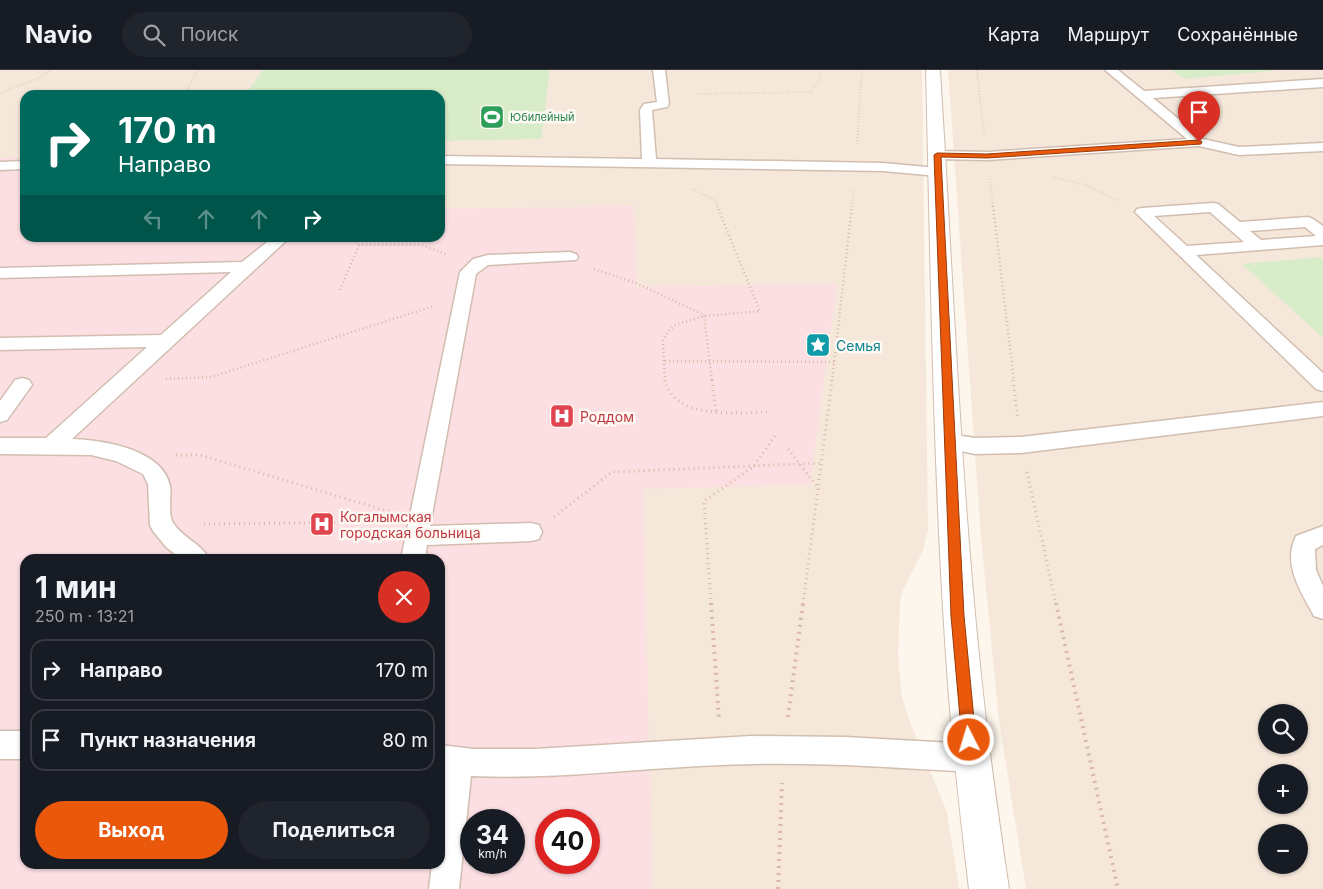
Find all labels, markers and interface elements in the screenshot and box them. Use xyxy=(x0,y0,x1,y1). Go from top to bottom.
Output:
search box xyxy=(122,12,472,57)
text: Navio xyxy=(25,20,92,49)
icon: search xyxy=(140,21,168,49)
text: Поиск xyxy=(180,23,238,46)
text: Карта xyxy=(988,24,1040,45)
text: Маршрут xyxy=(1068,24,1149,45)
text: Сохранённые xyxy=(1177,24,1298,45)
pin xyxy=(1178,91,1220,142)
icon: arrive xyxy=(1185,98,1213,126)
sports icon: Юбилейный xyxy=(479,104,505,130)
text: 170 m xyxy=(118,109,217,151)
icon: right xyxy=(35,110,100,175)
place label: Юбилейный xyxy=(510,110,575,124)
text: Направо xyxy=(118,151,211,177)
icon: left xyxy=(139,205,167,233)
icon: ahead xyxy=(192,205,220,233)
icon: ahead xyxy=(245,205,273,233)
icon: right xyxy=(298,205,326,233)
place icon: Семья xyxy=(805,332,831,358)
place label: Семья xyxy=(836,337,881,354)
hospital icon: Роддом xyxy=(549,403,575,429)
place label: Роддом xyxy=(580,408,634,425)
place label: Когалымская городская больница xyxy=(340,508,481,541)
hospital icon: Когалымская городская больница xyxy=(309,511,335,537)
text: 1 мин xyxy=(35,569,117,605)
button: close xyxy=(378,571,430,623)
text: 250 m · 13:21 xyxy=(35,606,134,626)
icon: right xyxy=(37,656,65,684)
text: Направо xyxy=(80,659,163,682)
text: 170 m xyxy=(376,659,428,682)
map controls xyxy=(1258,704,1308,874)
button: search xyxy=(1258,704,1308,754)
position arrow xyxy=(942,713,994,765)
icon: arrive xyxy=(37,726,65,754)
text: Пункт назначения xyxy=(80,729,256,752)
text: 80 m xyxy=(382,729,428,752)
button: + xyxy=(1258,764,1308,814)
button: Выход xyxy=(35,801,228,859)
button: Поделиться xyxy=(238,801,430,859)
speed limit sign: 40 xyxy=(535,809,600,874)
text: 34 xyxy=(476,820,509,850)
button: − xyxy=(1258,824,1308,874)
text: km/h xyxy=(478,846,507,861)

